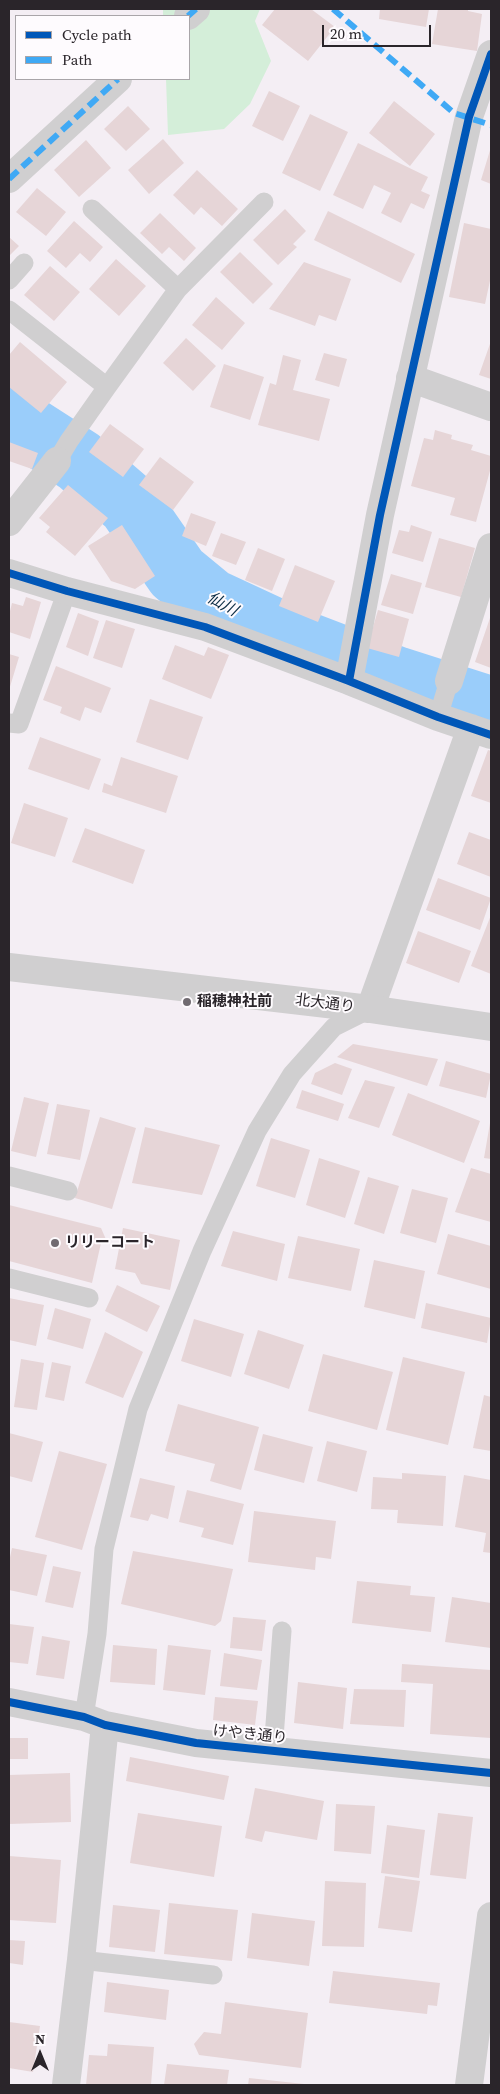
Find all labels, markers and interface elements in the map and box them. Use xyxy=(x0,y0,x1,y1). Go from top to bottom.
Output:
legend xyxy=(15,15,190,80)
scale bar xyxy=(325,15,434,47)
text: 20 m xyxy=(330,23,362,44)
text: Cycle path xyxy=(62,24,132,45)
text: Path xyxy=(62,49,92,70)
water label: 仙川 xyxy=(203,589,241,621)
street label: 北大通り xyxy=(294,991,356,1017)
place label: 稲穂神社前 xyxy=(197,993,272,1011)
marker: 稲穂神社前 xyxy=(181,996,193,1008)
place label: リリーコート xyxy=(65,1234,155,1252)
marker: リリーコート xyxy=(49,1237,61,1249)
street label: けやき通り xyxy=(212,1722,288,1748)
north arrow xyxy=(15,2029,65,2079)
text: N xyxy=(35,2029,45,2049)

